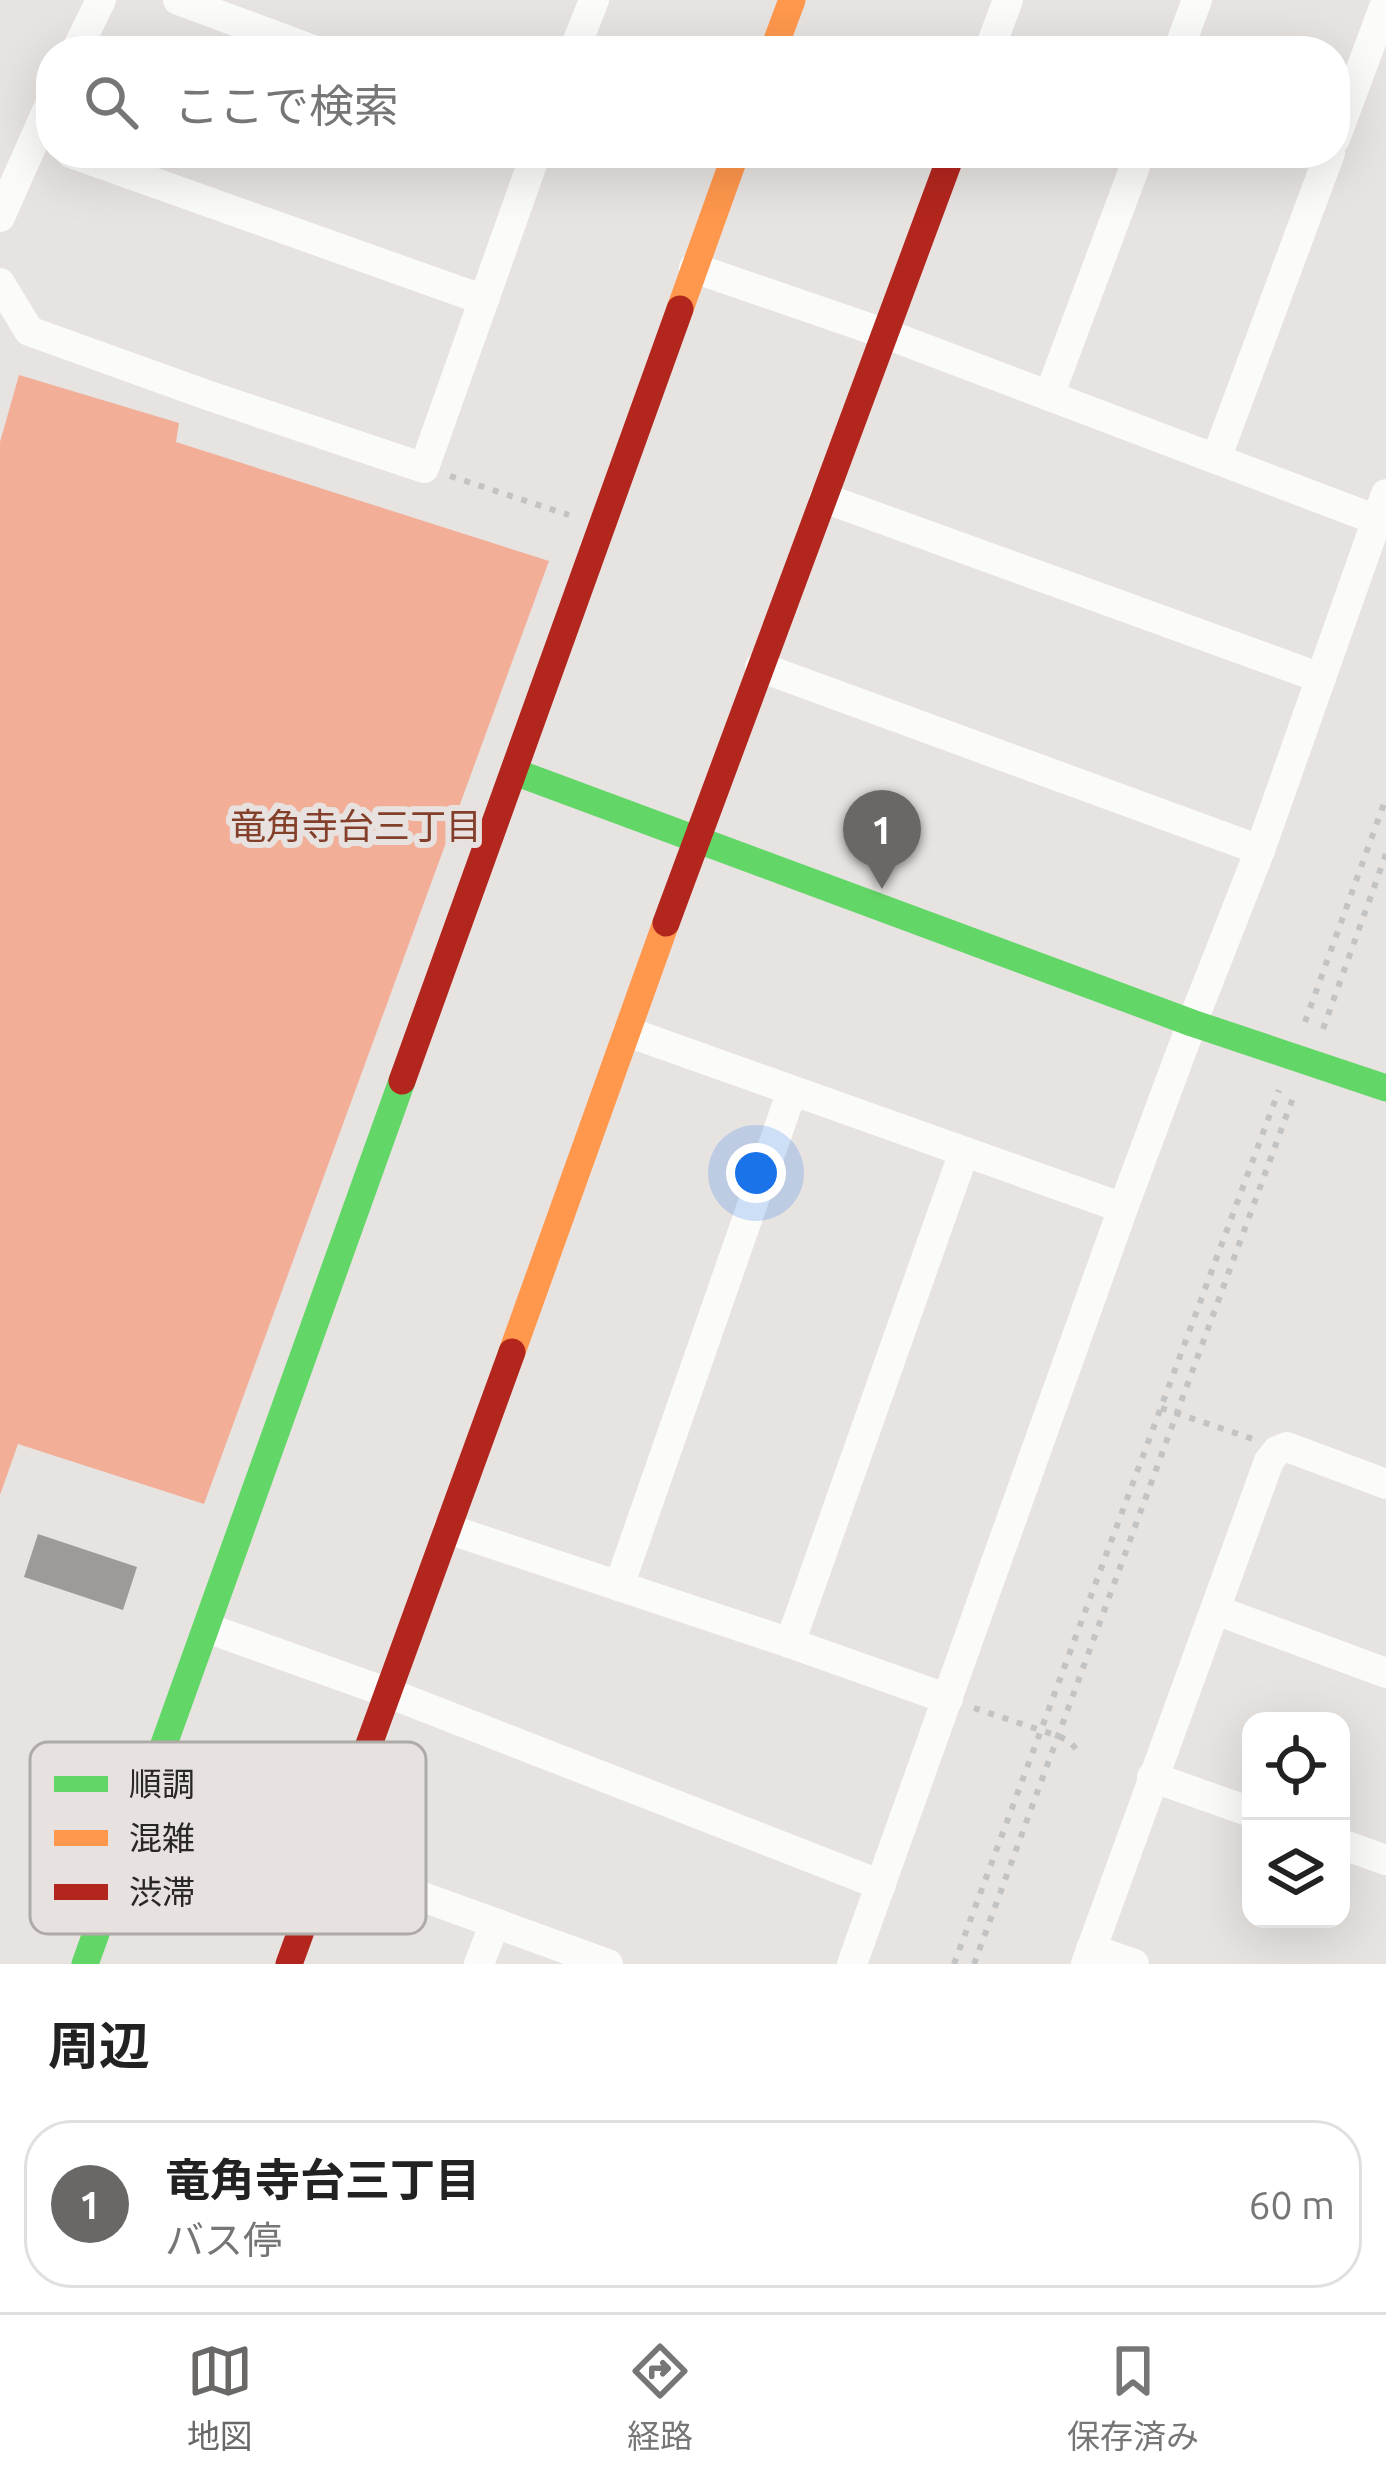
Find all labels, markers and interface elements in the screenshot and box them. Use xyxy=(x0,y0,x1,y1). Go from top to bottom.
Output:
search box xyxy=(36,36,1350,168)
icon: search xyxy=(78,69,144,135)
text: ここで検索 xyxy=(174,80,399,131)
pin: 1 xyxy=(843,790,921,889)
district label: 竜角寺台三丁目 xyxy=(230,805,482,846)
your location xyxy=(726,1143,786,1203)
map controls xyxy=(1242,1712,1350,1928)
button: locate xyxy=(1242,1712,1350,1820)
legend xyxy=(30,1742,426,1934)
text: 順調 xyxy=(129,1765,195,1802)
text: 混雑 xyxy=(129,1819,195,1856)
button: layers xyxy=(1242,1820,1350,1928)
text: 渋滞 xyxy=(129,1873,195,1910)
text: 周辺 xyxy=(48,2016,150,2074)
text: 竜角寺台三丁目 xyxy=(165,2154,480,2205)
text: 1 xyxy=(79,2183,101,2226)
text: 60 m xyxy=(1248,2183,1335,2226)
text: バス停 xyxy=(165,2218,282,2261)
tab: 地図 xyxy=(187,2338,253,2458)
tab: 経路 xyxy=(627,2338,693,2458)
tab: 保存済み xyxy=(1067,2338,1199,2458)

